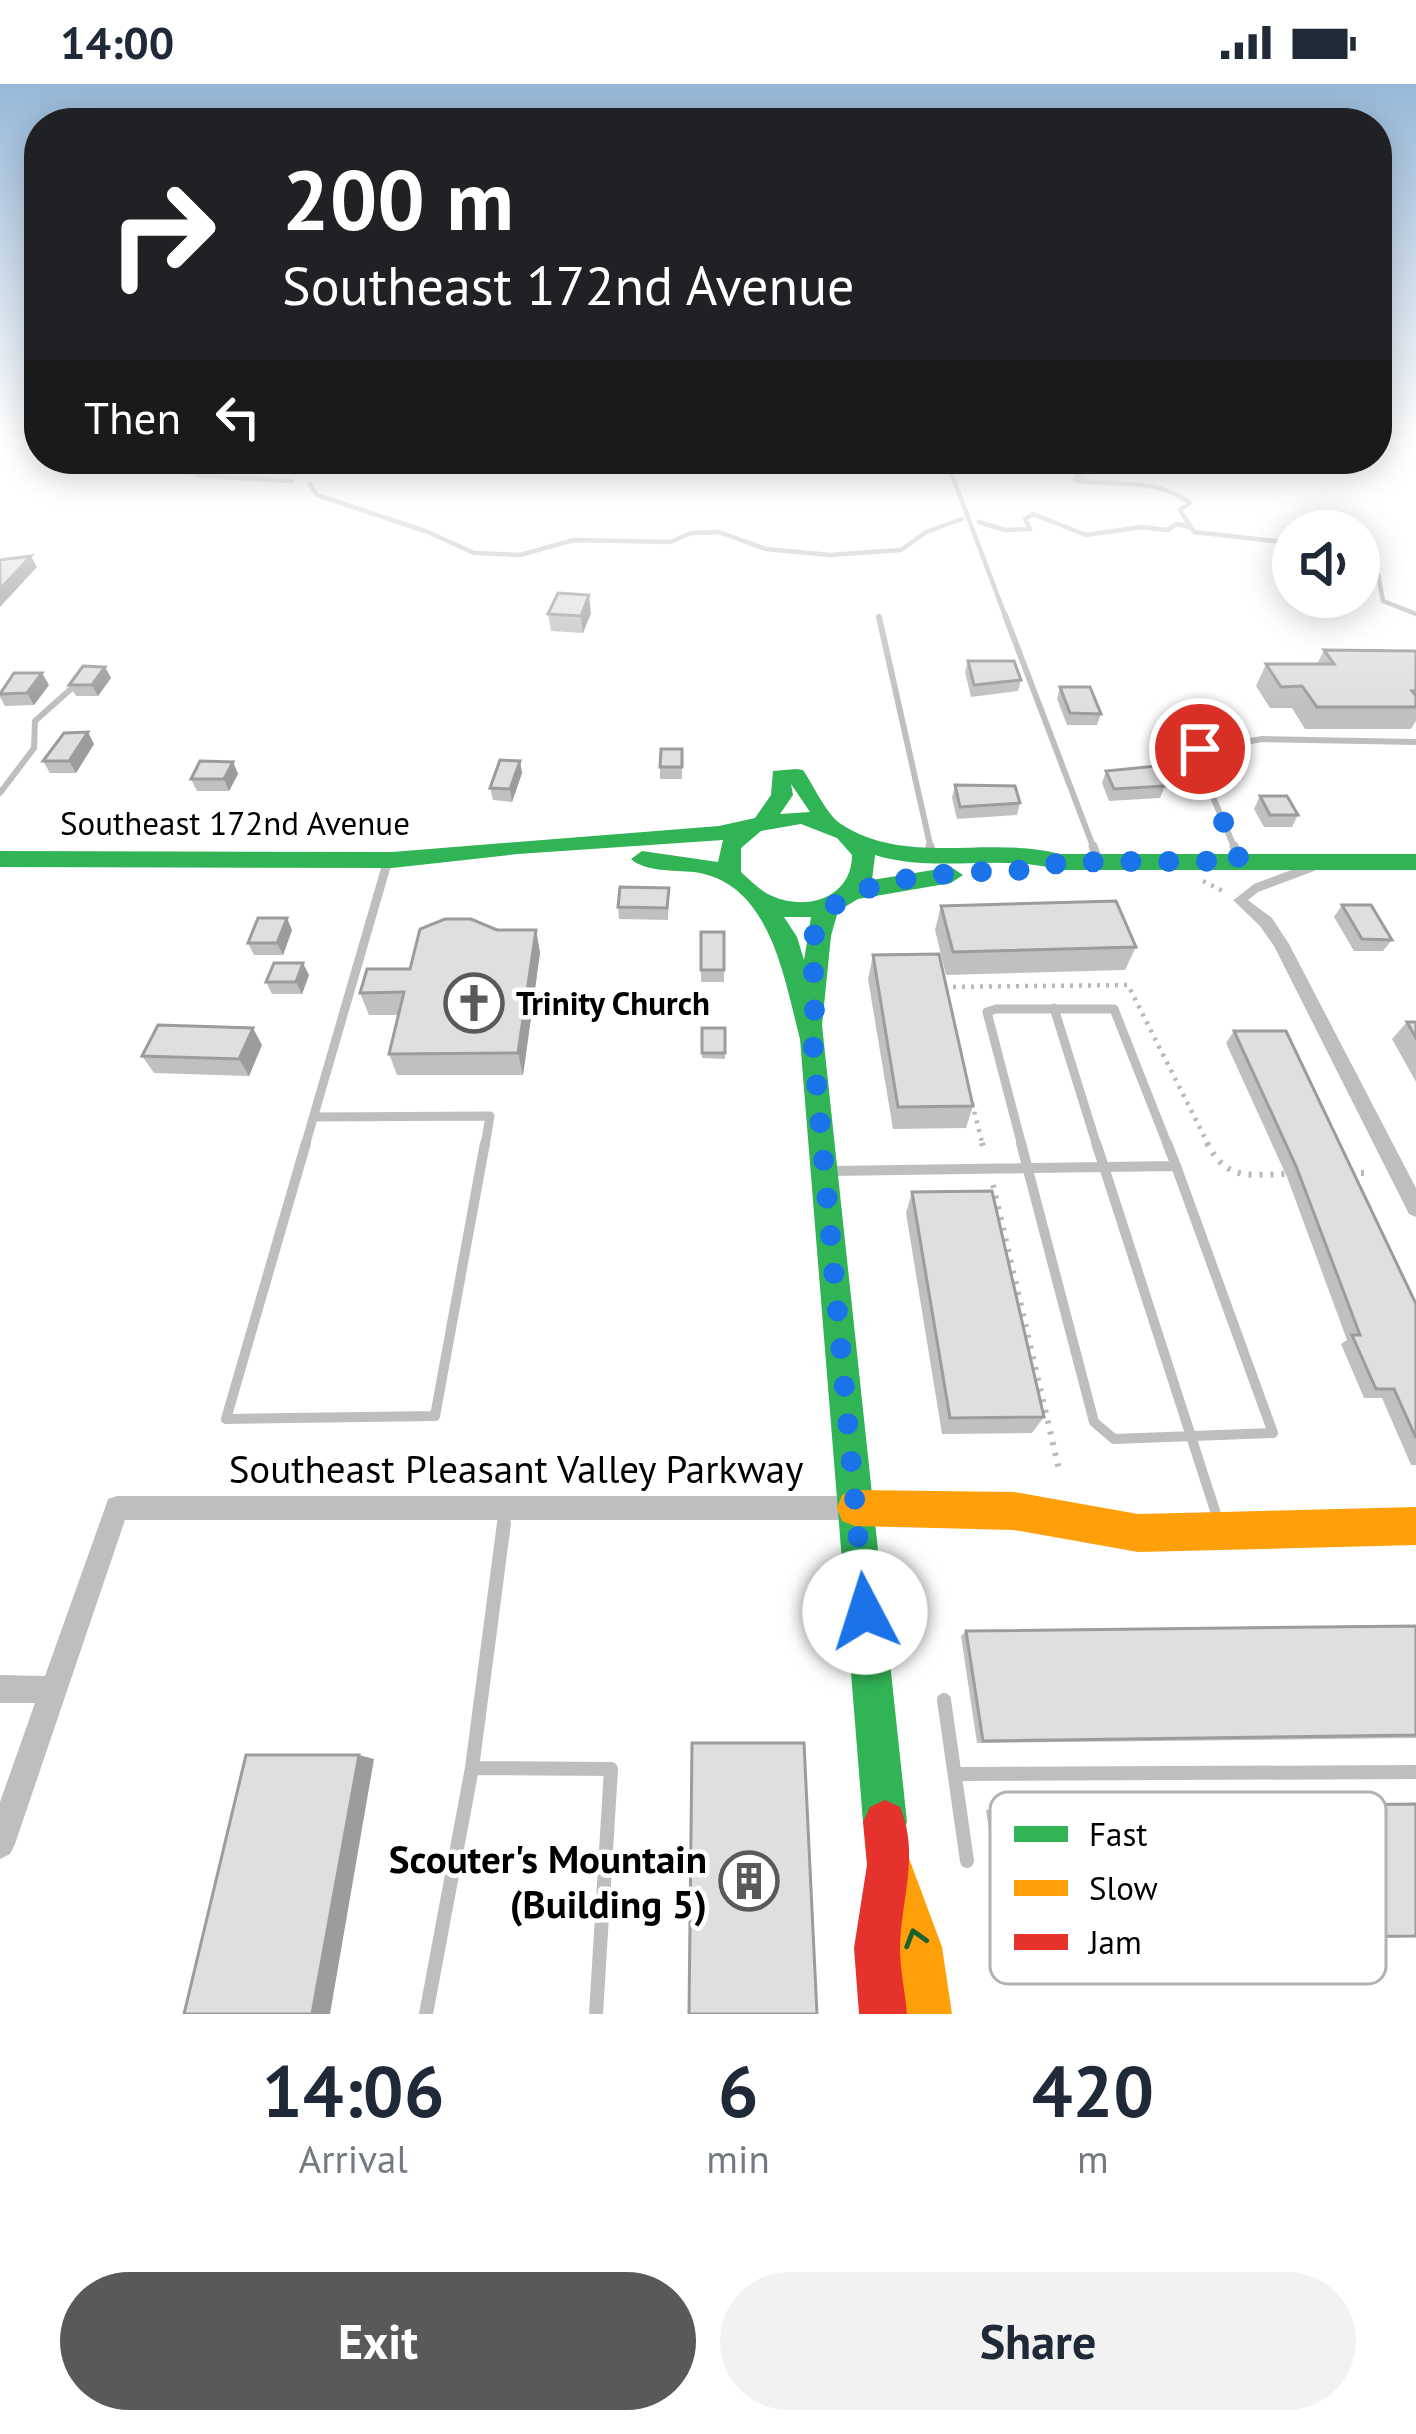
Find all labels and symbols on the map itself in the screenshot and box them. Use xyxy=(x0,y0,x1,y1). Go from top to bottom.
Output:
pin xyxy=(1149,698,1251,800)
street label: Southeast 172nd Avenue xyxy=(60,801,410,844)
church icon: Trinity Church xyxy=(443,972,505,1034)
place label: Trinity Church xyxy=(516,981,710,1024)
street label: Southeast Pleasant Valley Parkway xyxy=(229,1443,803,1494)
position arrow xyxy=(802,1549,928,1675)
legend xyxy=(990,1792,1386,1984)
text: Fast xyxy=(1089,1812,1148,1855)
place label: Scouter's Mountain (Building 5) xyxy=(389,1833,707,1929)
building icon: Scouter's Mountain (Building 5) xyxy=(718,1850,780,1912)
text: Slow xyxy=(1089,1866,1158,1909)
text: Jam xyxy=(1087,1920,1142,1963)
one-way arrow xyxy=(904,1928,929,1949)

